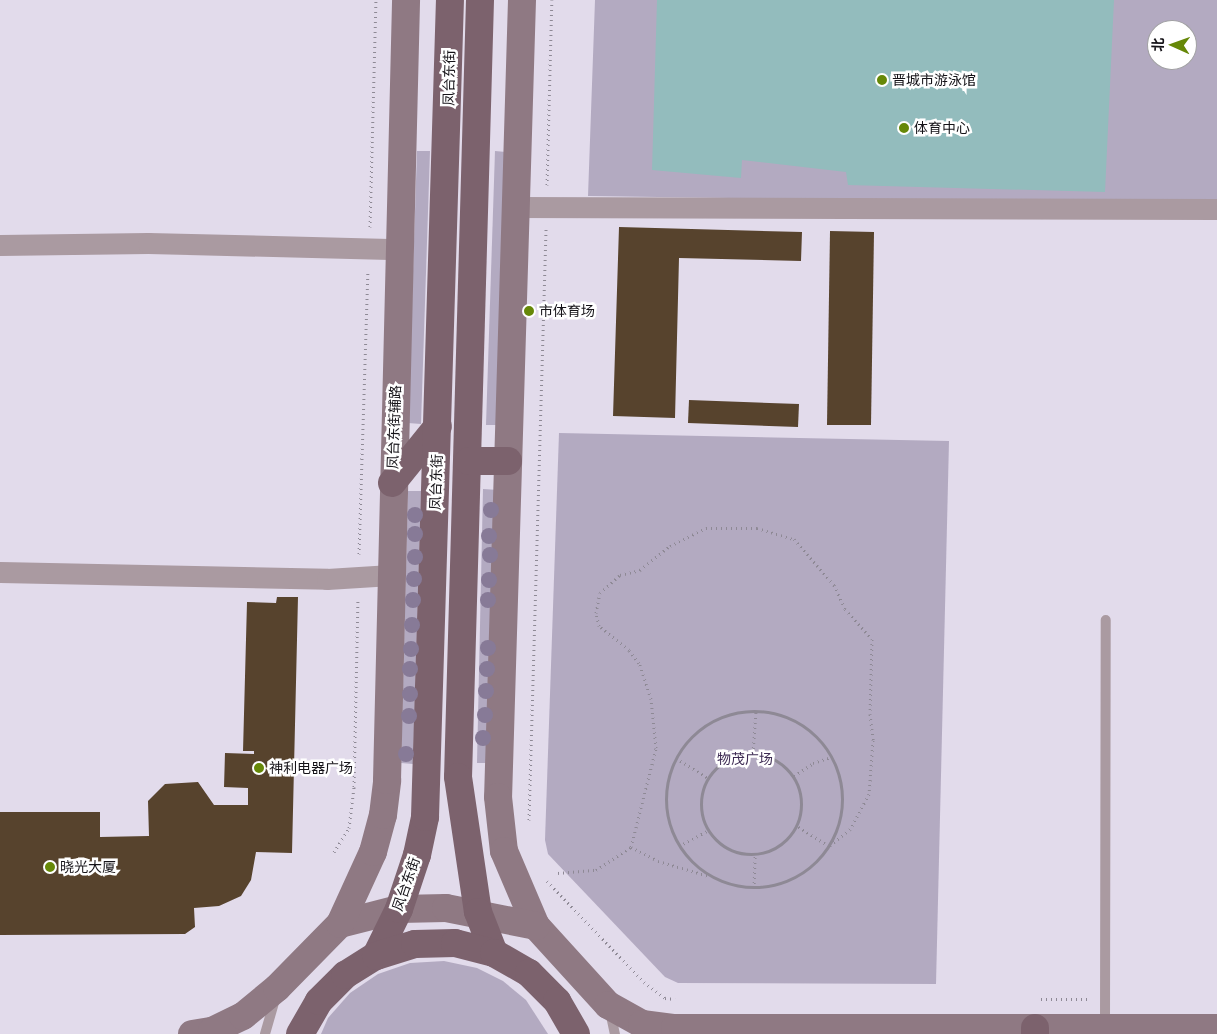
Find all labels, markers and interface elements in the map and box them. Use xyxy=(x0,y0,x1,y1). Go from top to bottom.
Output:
north arrow xyxy=(1147,20,1197,70)
text: 北 xyxy=(1149,37,1167,52)
street label: 凤台东街 xyxy=(440,50,458,106)
place label: 晋城市游泳馆 xyxy=(892,72,976,88)
marker: 晋城市游泳馆 xyxy=(876,74,888,86)
place label: 体育中心 xyxy=(914,120,970,136)
marker: 体育中心 xyxy=(898,122,910,134)
place label: 市体育场 xyxy=(539,303,595,319)
marker: 市体育场 xyxy=(523,305,535,317)
street label: 凤台东街辅路 xyxy=(384,385,404,469)
street label: 凤台东街 xyxy=(427,454,445,510)
park label: 物茂广场 xyxy=(717,751,773,767)
place label: 神利电器广场 xyxy=(269,760,353,776)
marker: 神利电器广场 xyxy=(253,762,265,774)
street label: 凤台东街 xyxy=(389,855,423,913)
place label: 晓光大厦 xyxy=(60,859,116,875)
marker: 晓光大厦 xyxy=(44,861,56,873)

